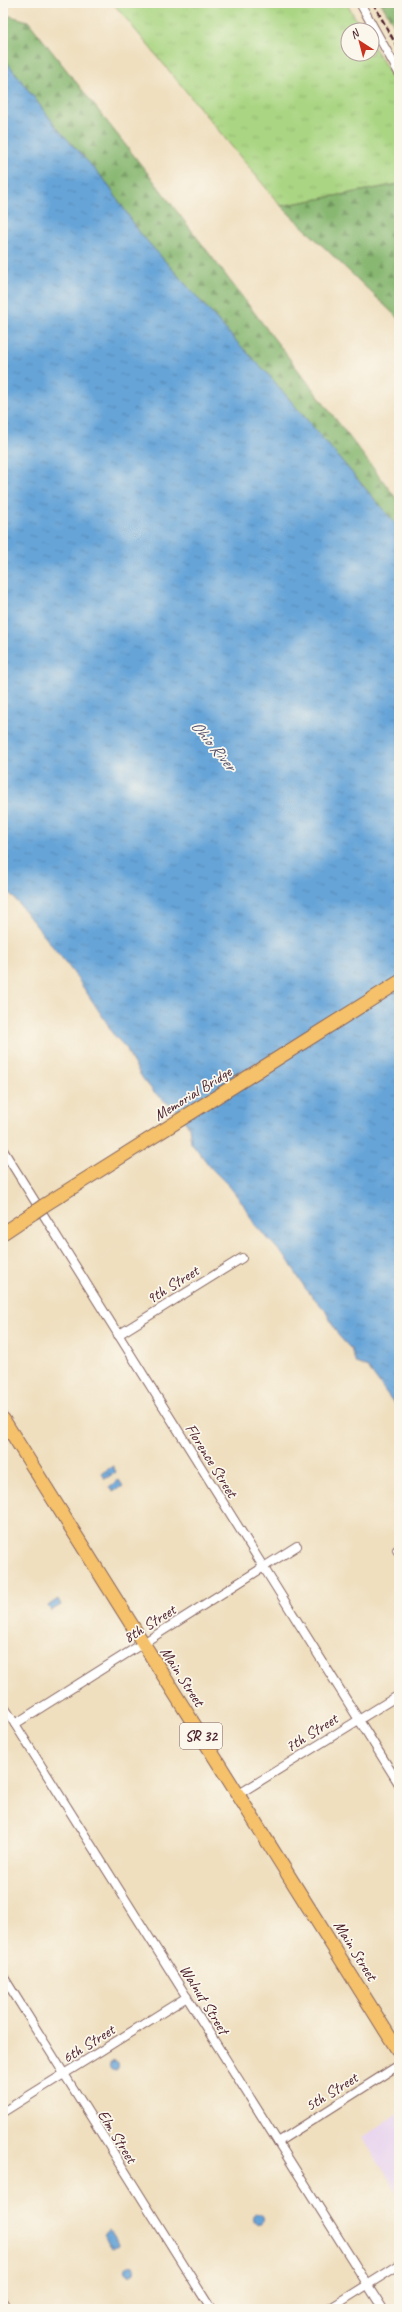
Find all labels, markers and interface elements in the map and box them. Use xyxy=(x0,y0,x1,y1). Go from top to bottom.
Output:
north arrow xyxy=(340,22,380,62)
text: N xyxy=(347,25,363,42)
water label: Ohio River xyxy=(186,716,243,777)
street label: Memorial Bridge xyxy=(150,1061,237,1126)
street label: 9th Street xyxy=(143,1260,204,1309)
street label: Florence Street xyxy=(181,1420,243,1503)
street label: 8th Street xyxy=(120,1599,181,1648)
street label: Main Street xyxy=(155,1643,210,1712)
street label: 7th Street xyxy=(282,1708,343,1757)
road number: SR 32 xyxy=(180,1723,222,1749)
street label: Main Street xyxy=(329,1917,382,1986)
street label: Walnut Street xyxy=(175,1961,235,2040)
street label: 6th Street xyxy=(59,2019,120,2068)
street label: 5th Street xyxy=(302,2067,363,2116)
street label: Elm Street xyxy=(93,2106,142,2168)

